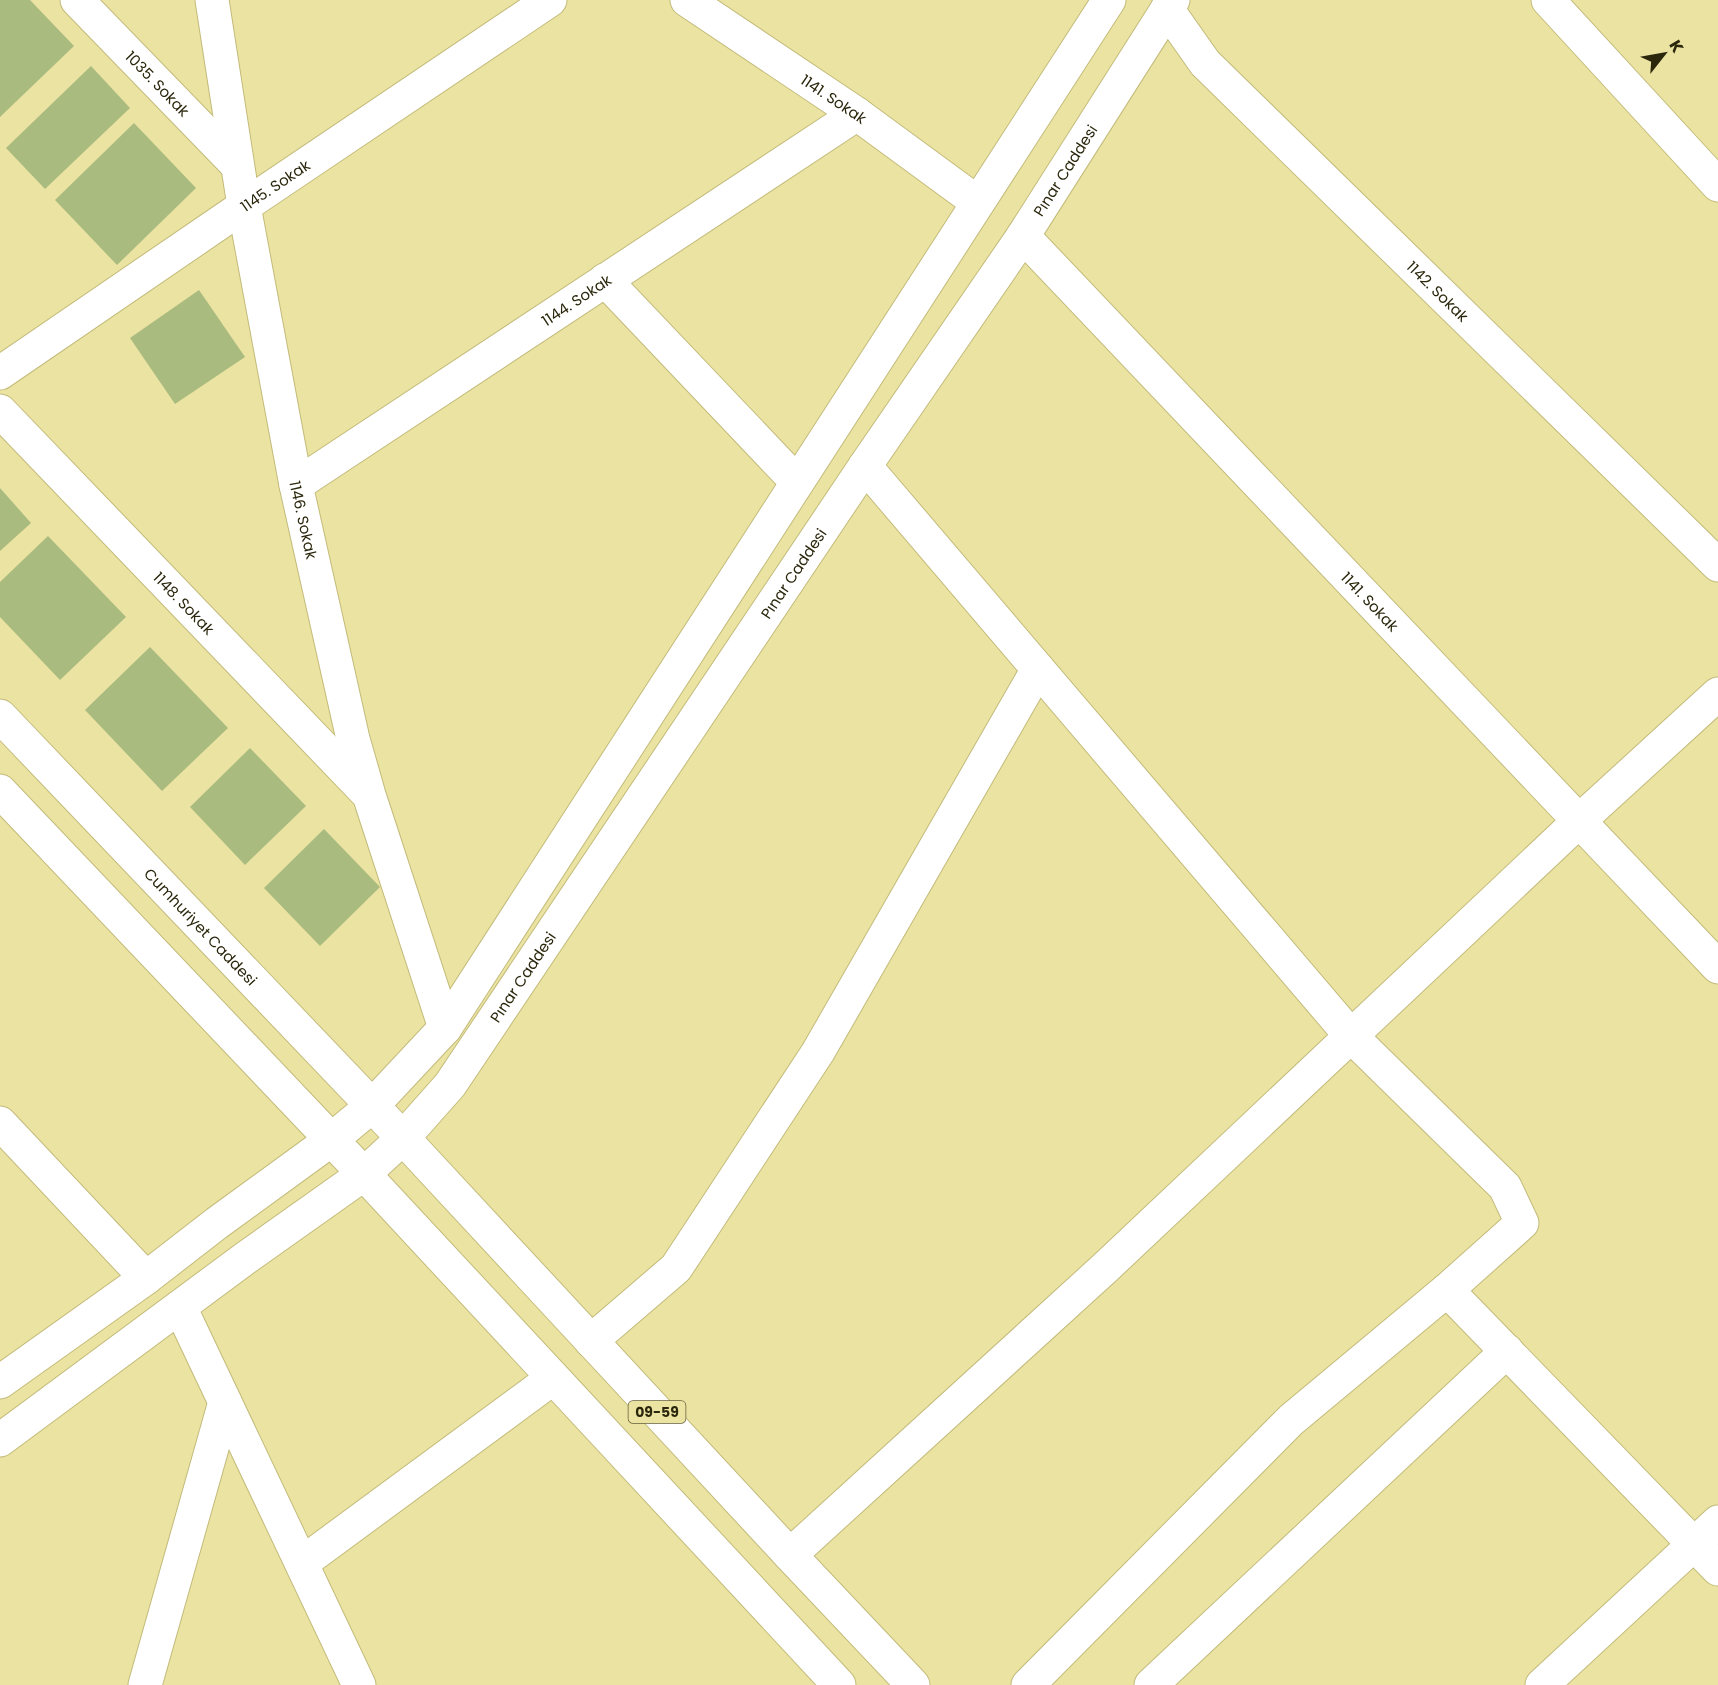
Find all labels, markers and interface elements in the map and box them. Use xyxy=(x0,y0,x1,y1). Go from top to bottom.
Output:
north arrow xyxy=(1634,24,1694,84)
text: K xyxy=(1664,36,1689,57)
street label: 1035. Sokak xyxy=(121,46,195,121)
street label: 1141. Sokak xyxy=(797,69,871,128)
street label: Pınar Caddesi xyxy=(1028,120,1102,220)
street label: 1145. Sokak xyxy=(236,154,314,216)
street label: 1142. Sokak xyxy=(1402,256,1474,326)
street label: 1144. Sokak xyxy=(537,269,616,330)
street label: 1146. Sokak xyxy=(285,479,323,561)
street label: Pınar Caddesi xyxy=(755,524,831,622)
street label: 1148. Sokak xyxy=(149,567,220,639)
street label: 1141. Sokak xyxy=(1337,567,1404,636)
street label: Cumhuriyet Caddesi xyxy=(140,863,262,990)
street label: Pınar Caddesi xyxy=(485,928,560,1026)
road number: 09-59 xyxy=(628,1401,686,1423)

